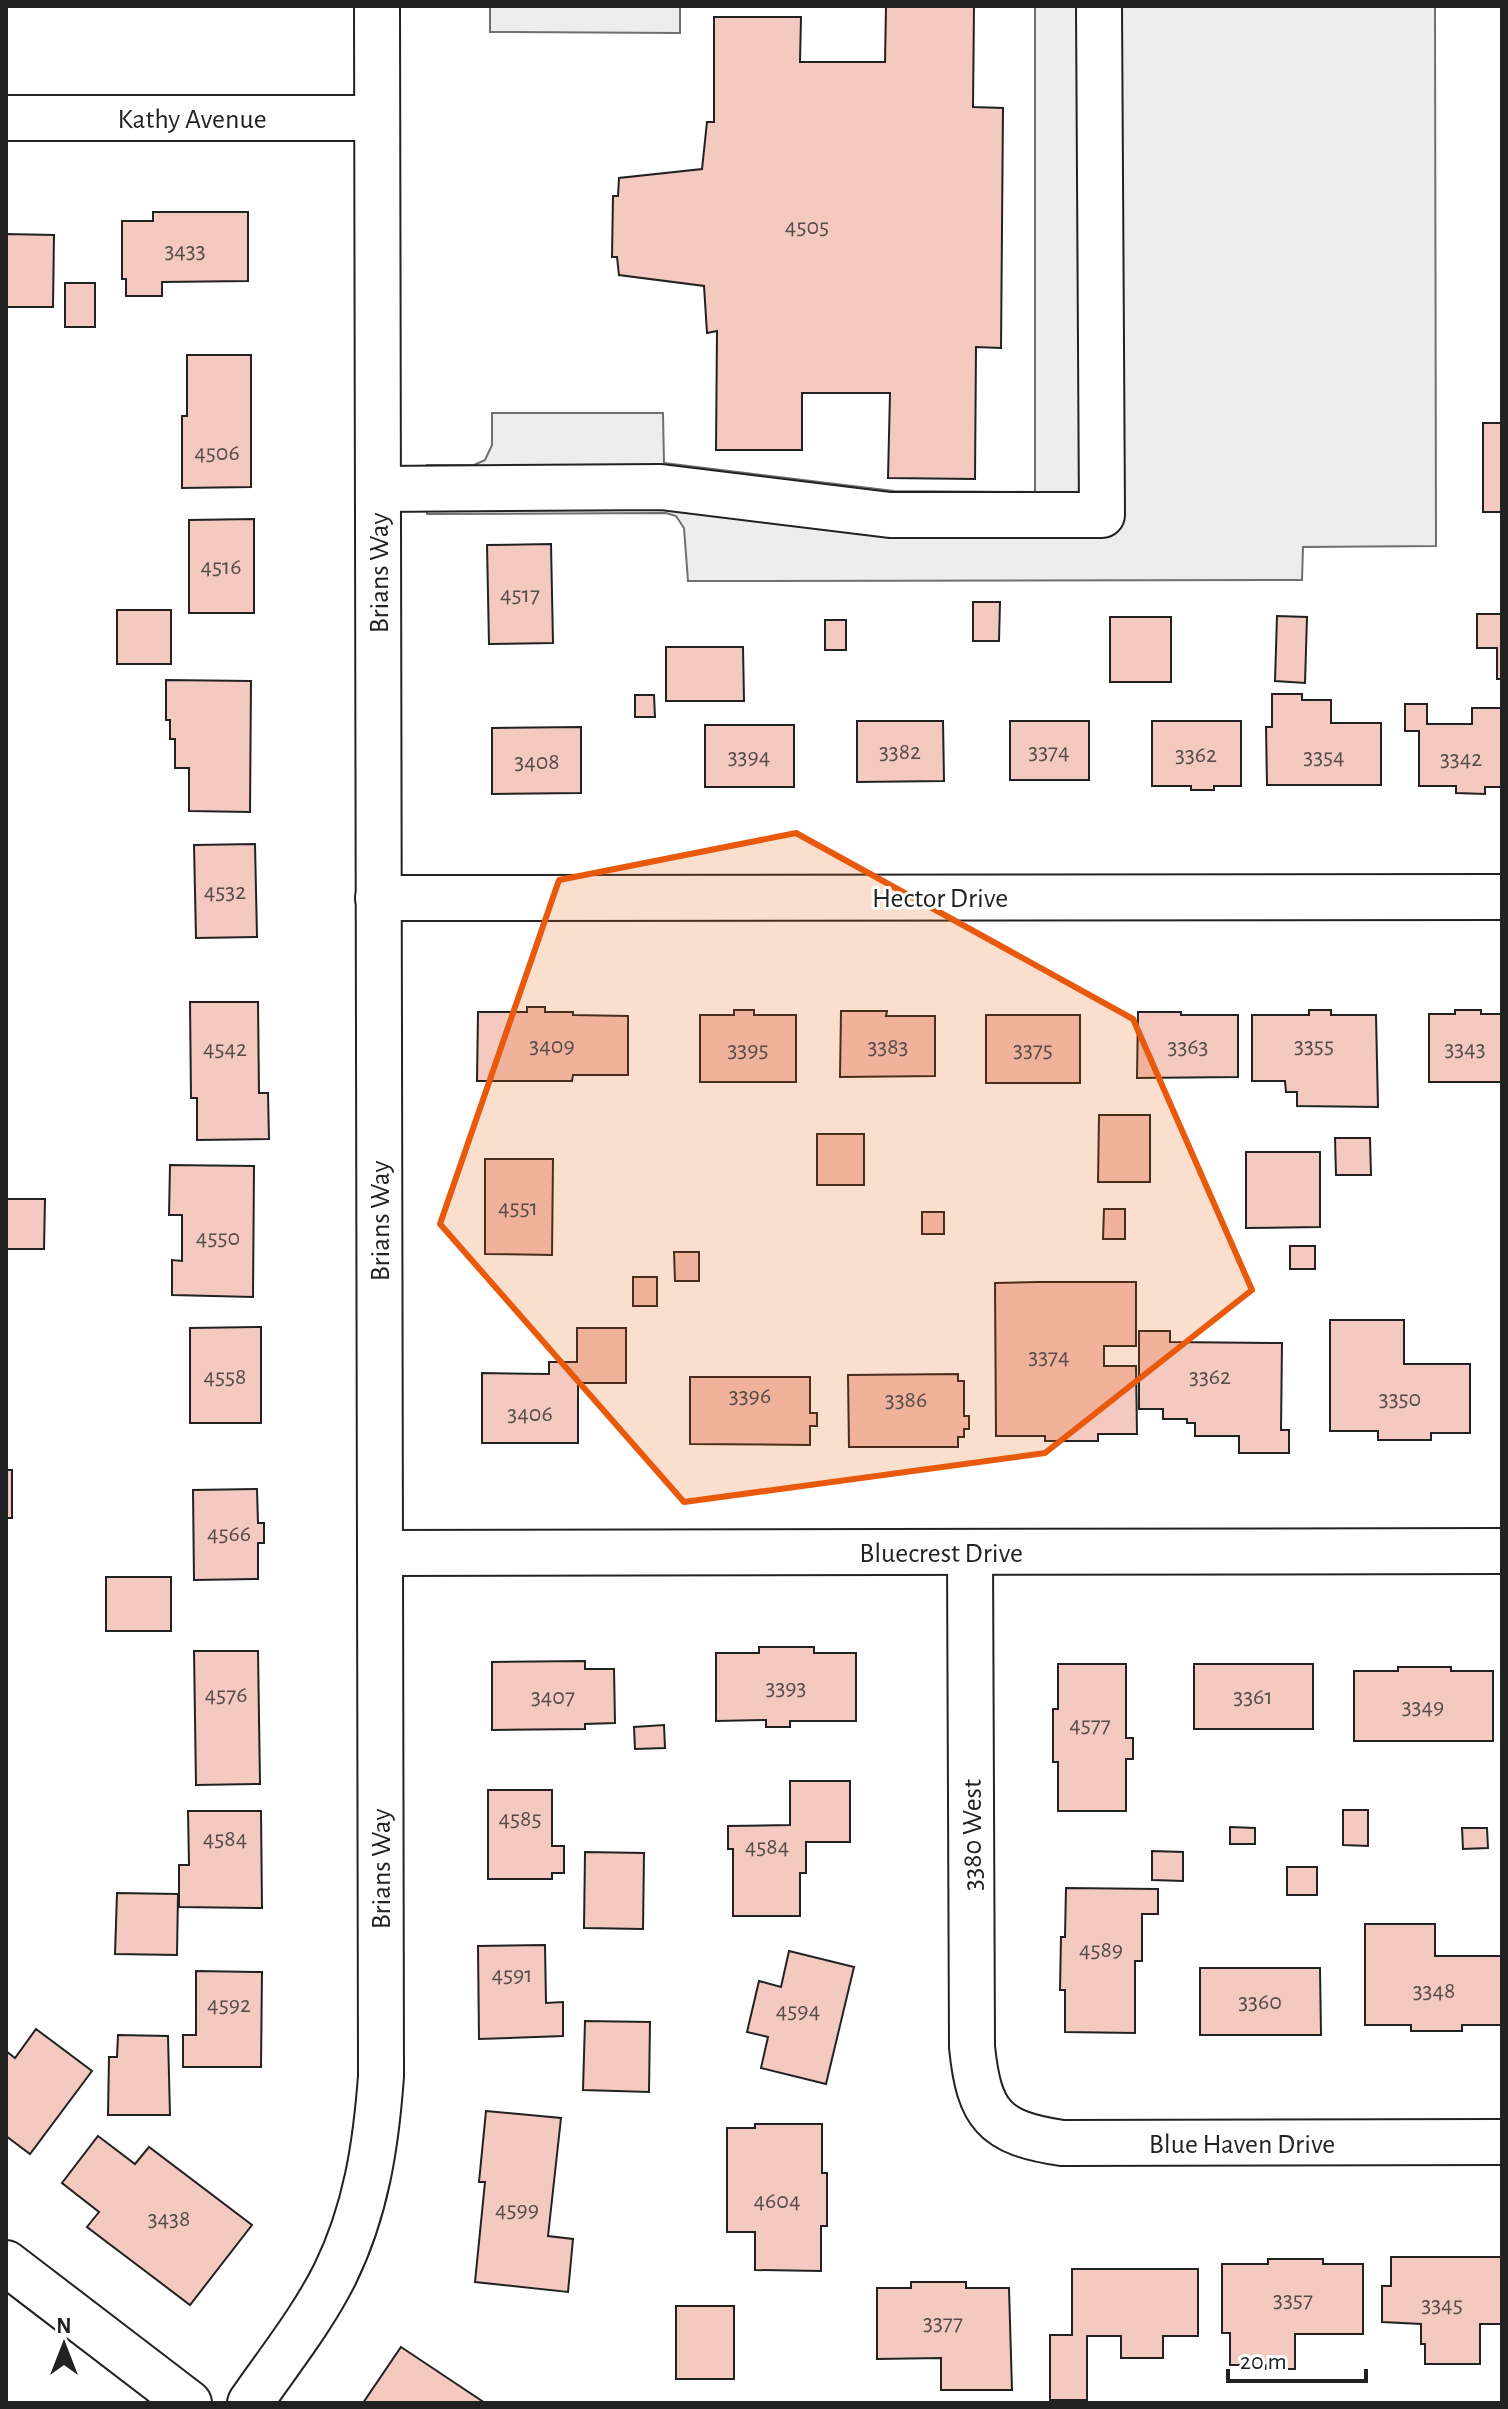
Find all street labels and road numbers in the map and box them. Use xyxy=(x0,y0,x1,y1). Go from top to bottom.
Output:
street label: Kathy Avenue xyxy=(117,106,267,134)
street label: Brians Way xyxy=(366,513,394,633)
street label: Hector Drive xyxy=(872,885,1008,913)
street label: Brians Way xyxy=(367,1161,395,1281)
street label: Bluecrest Drive xyxy=(859,1540,1023,1568)
street label: 3380 West xyxy=(959,1779,987,1891)
street label: Brians Way xyxy=(368,1809,396,1929)
street label: Blue Haven Drive xyxy=(1149,2131,1335,2159)

